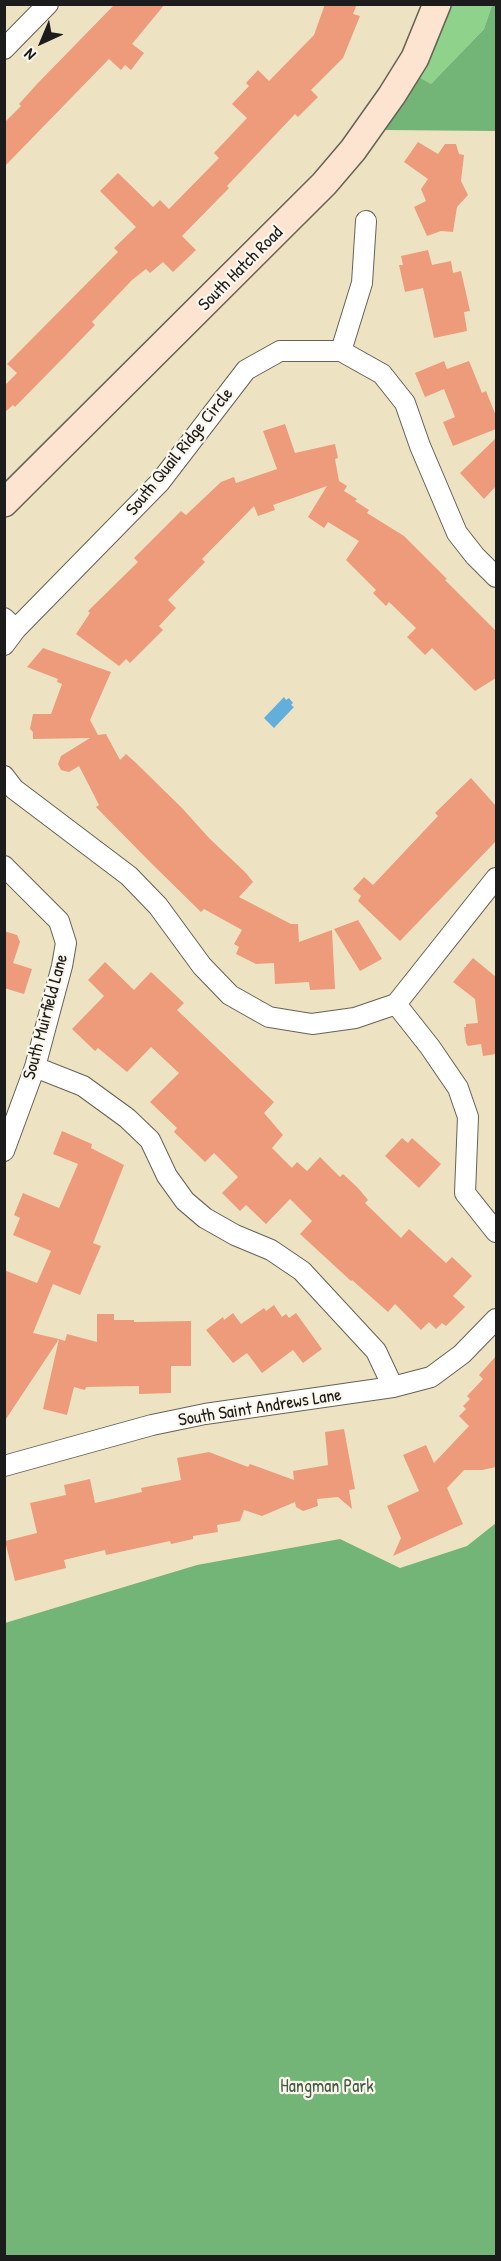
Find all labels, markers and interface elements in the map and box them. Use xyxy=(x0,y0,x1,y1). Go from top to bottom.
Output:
north arrow xyxy=(12,12,72,72)
text: N xyxy=(19,44,40,66)
street label: South Hatch Road xyxy=(194,222,288,316)
street label: South Quail Ridge Circle xyxy=(122,384,238,520)
street label: South Muirfield Lane xyxy=(19,952,73,1082)
street label: South Saint Andrews Lane xyxy=(177,1384,343,1432)
park label: Hangman Park xyxy=(280,2076,374,2098)

